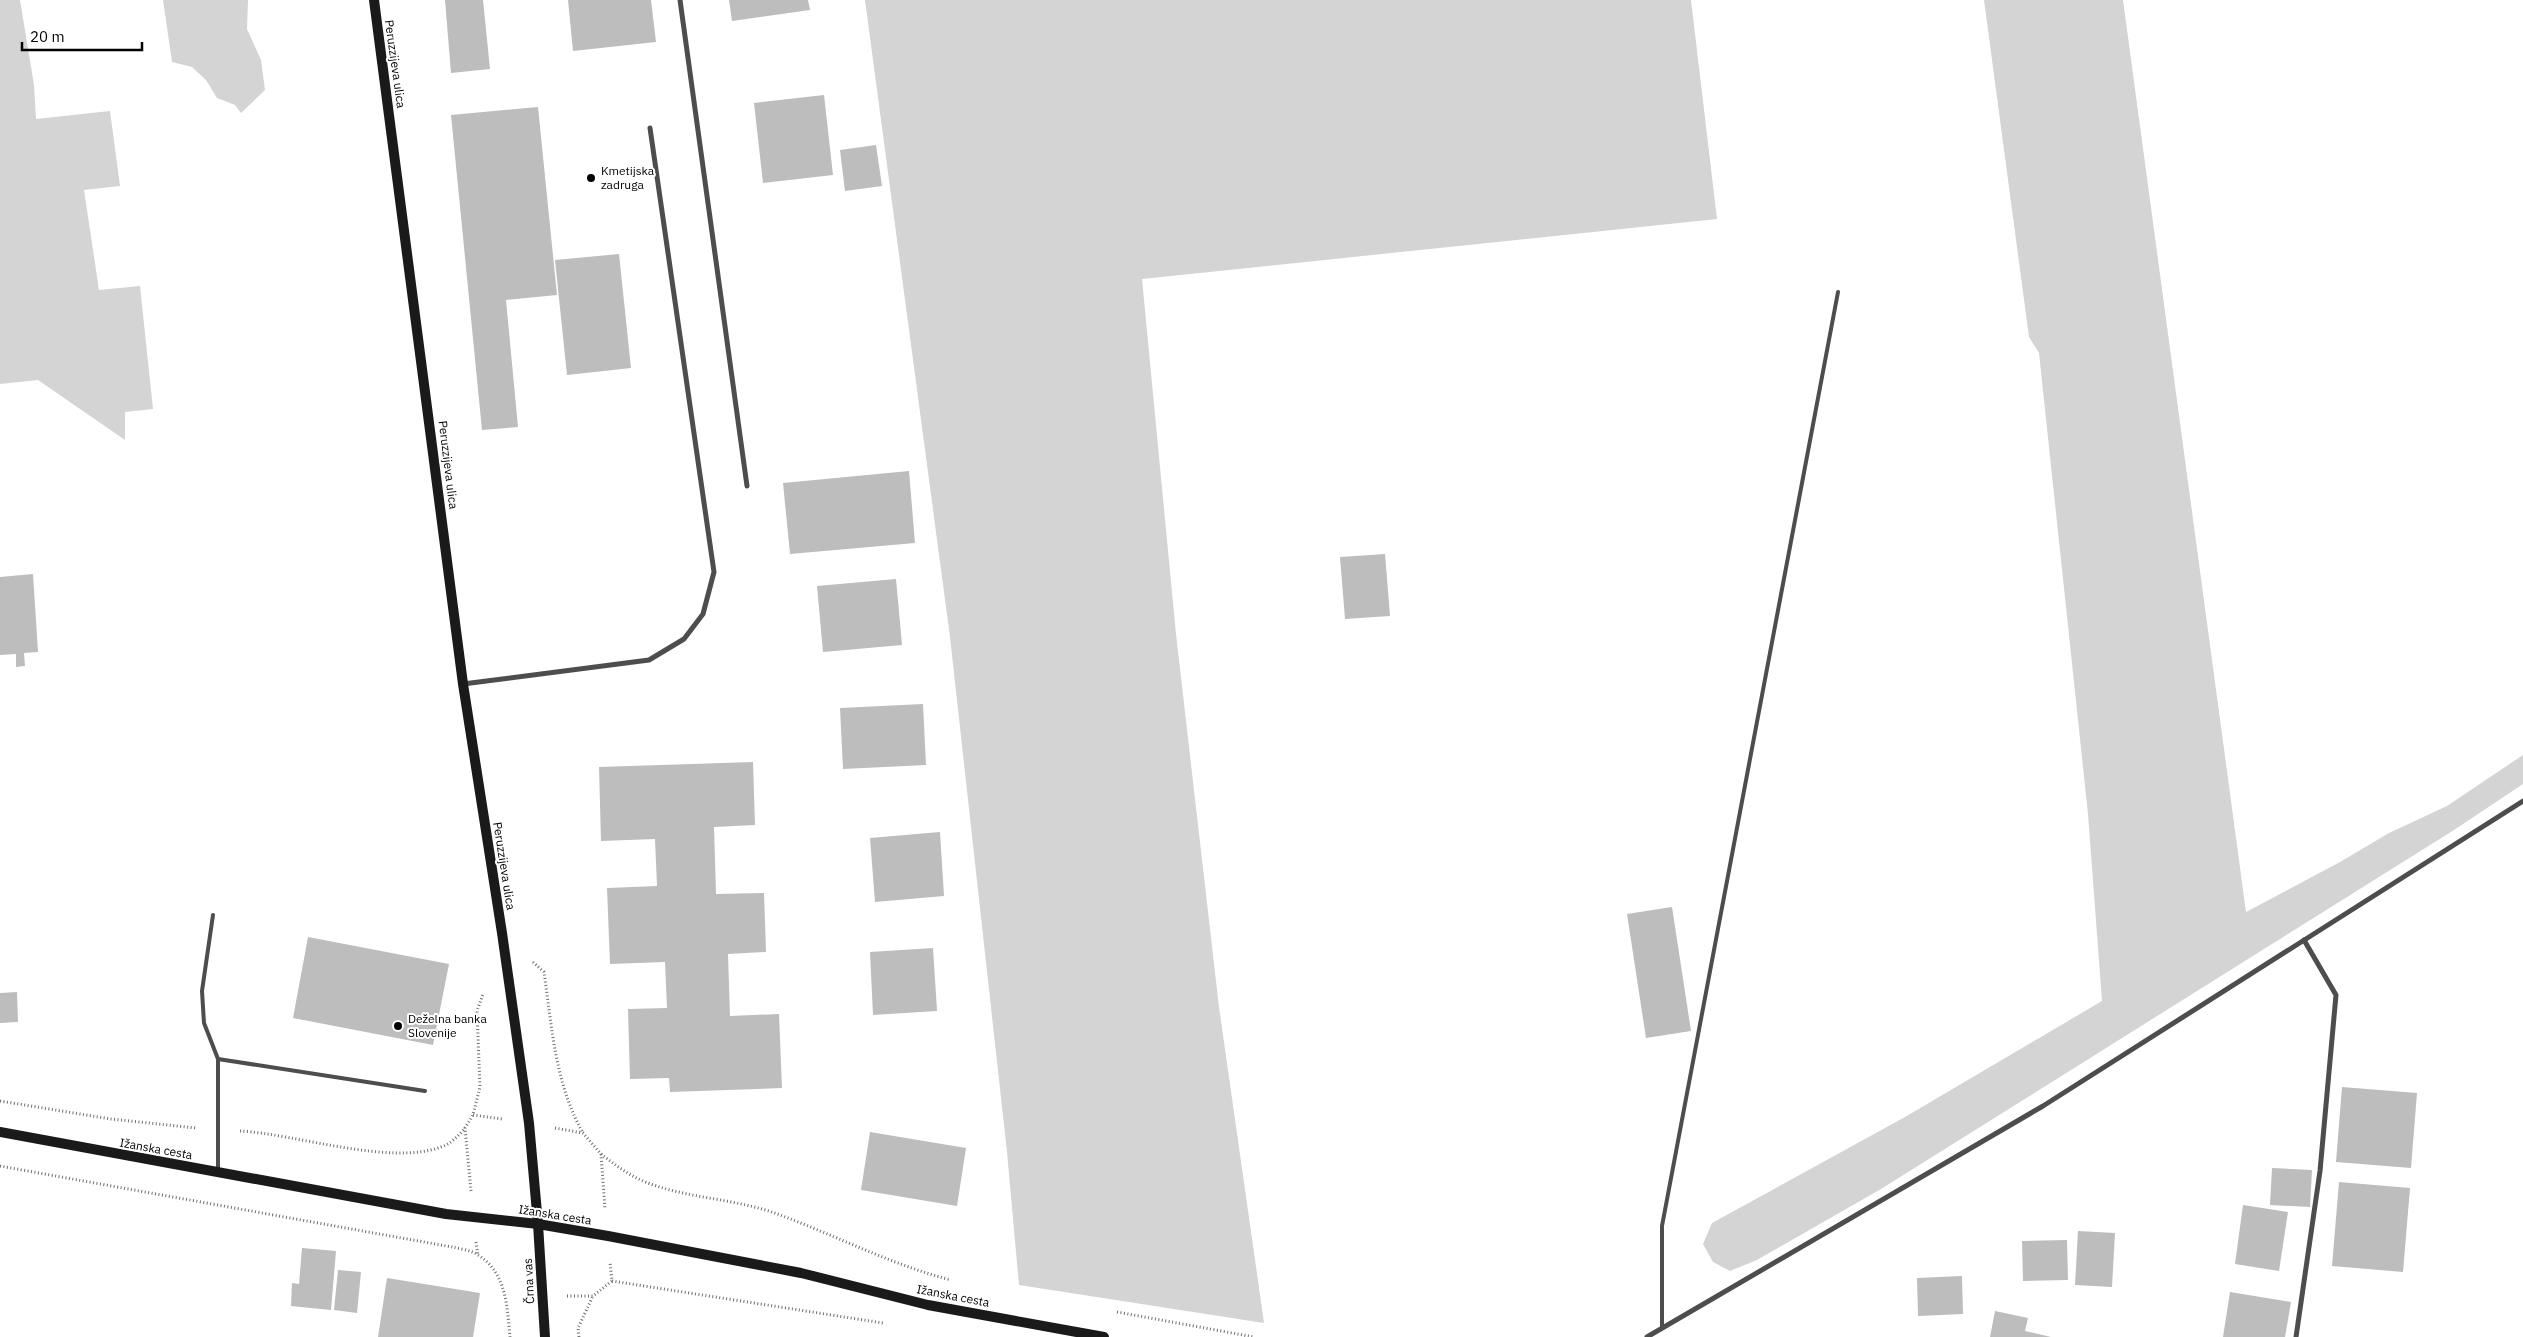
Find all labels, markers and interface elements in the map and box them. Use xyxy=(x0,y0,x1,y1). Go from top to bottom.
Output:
street label: Peruzzijeva ulica xyxy=(382,19,409,110)
scale bar xyxy=(22,20,142,52)
text: 20 m xyxy=(30,27,65,46)
place label: Kmetijska zadruga xyxy=(601,163,655,192)
marker: Kmetijska zadruga xyxy=(585,172,597,184)
street label: Peruzzijeva ulica xyxy=(436,420,461,511)
street label: Peruzzijeva ulica xyxy=(490,821,519,912)
place label: Deželna banka Slovenije xyxy=(408,1011,487,1040)
marker: Deželna banka Slovenije xyxy=(392,1020,404,1032)
street label: Ižanska cesta xyxy=(118,1135,194,1162)
street label: Ižanska cesta xyxy=(517,1201,593,1228)
street label: Črna vas xyxy=(520,1258,537,1304)
street label: Ižanska cesta xyxy=(915,1281,991,1310)

